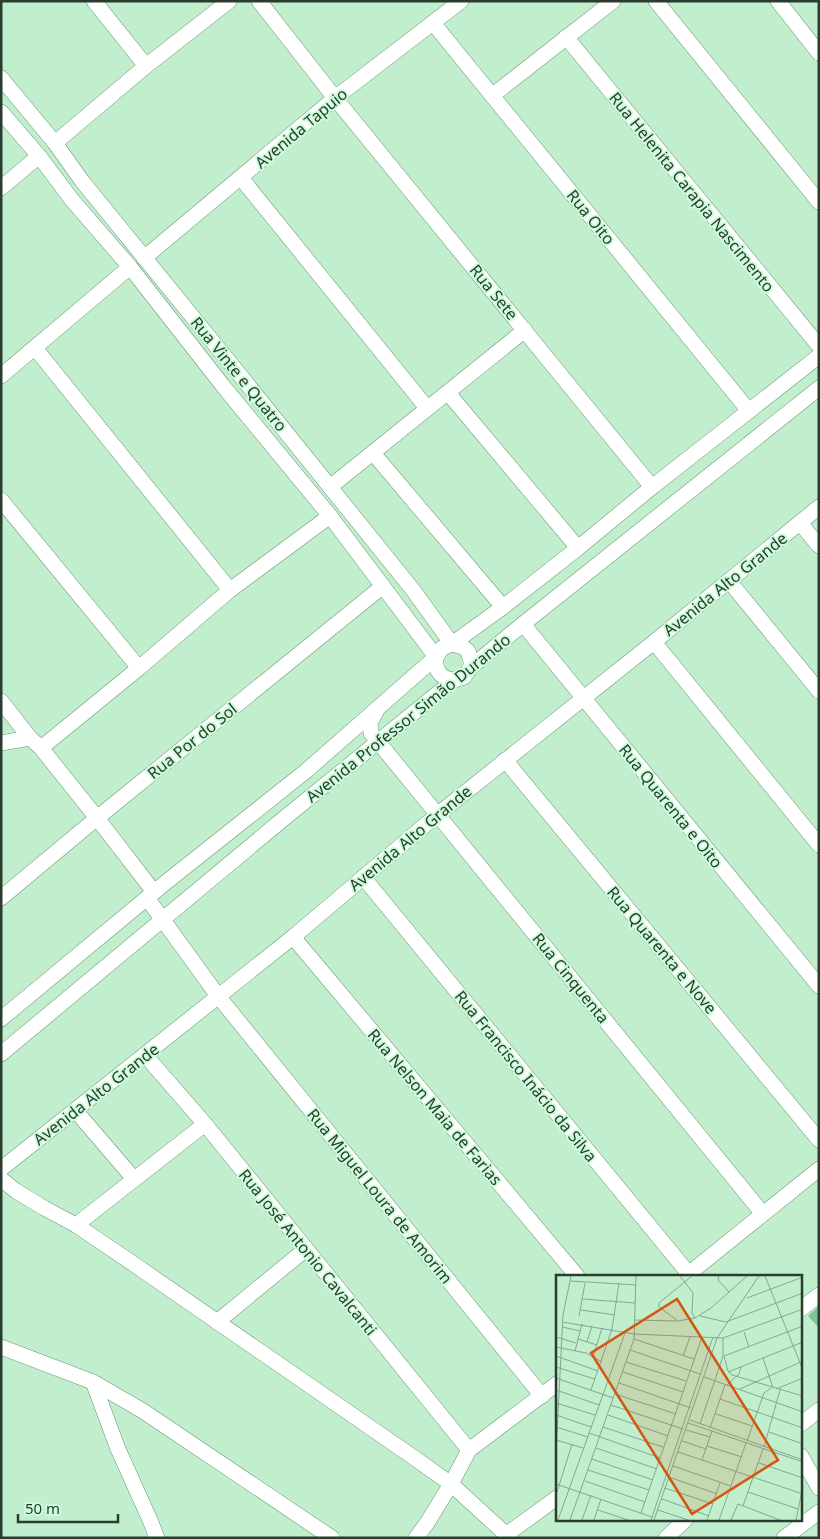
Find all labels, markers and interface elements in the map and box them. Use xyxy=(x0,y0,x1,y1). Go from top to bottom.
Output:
street label: Avenida Tapuio xyxy=(250,83,352,173)
street label: Rua Helenita Carapia Nascimento xyxy=(604,87,780,297)
street label: Rua Oito xyxy=(562,185,620,249)
street label: Rua Sete xyxy=(465,260,523,324)
street label: Rua Vinte e Quatro xyxy=(186,312,292,436)
street label: Avenida Alto Grande xyxy=(658,527,792,641)
street label: Avenida Professor Simão Durando xyxy=(301,629,515,807)
street label: Rua Por do Sol xyxy=(143,698,241,784)
street label: Rua Quarenta e Oito xyxy=(614,739,728,873)
street label: Avenida Alto Grande xyxy=(344,780,476,896)
street label: Rua Quarenta e Nove xyxy=(602,882,722,1018)
street label: Rua Cinquenta xyxy=(528,928,614,1028)
street label: Rua Francisco Inácio da Silva xyxy=(450,986,602,1166)
street label: Rua Nelson Maia de Farias xyxy=(363,1024,507,1190)
street label: Avenida Alto Grande xyxy=(29,1038,163,1150)
street label: Rua Miguel Loura de Amorim xyxy=(302,1104,458,1288)
street label: Rua José Antonio Cavalcanti xyxy=(234,1164,382,1340)
inset map xyxy=(556,1275,802,1522)
scale bar xyxy=(18,1492,118,1524)
text: 50 m xyxy=(25,1498,60,1518)

